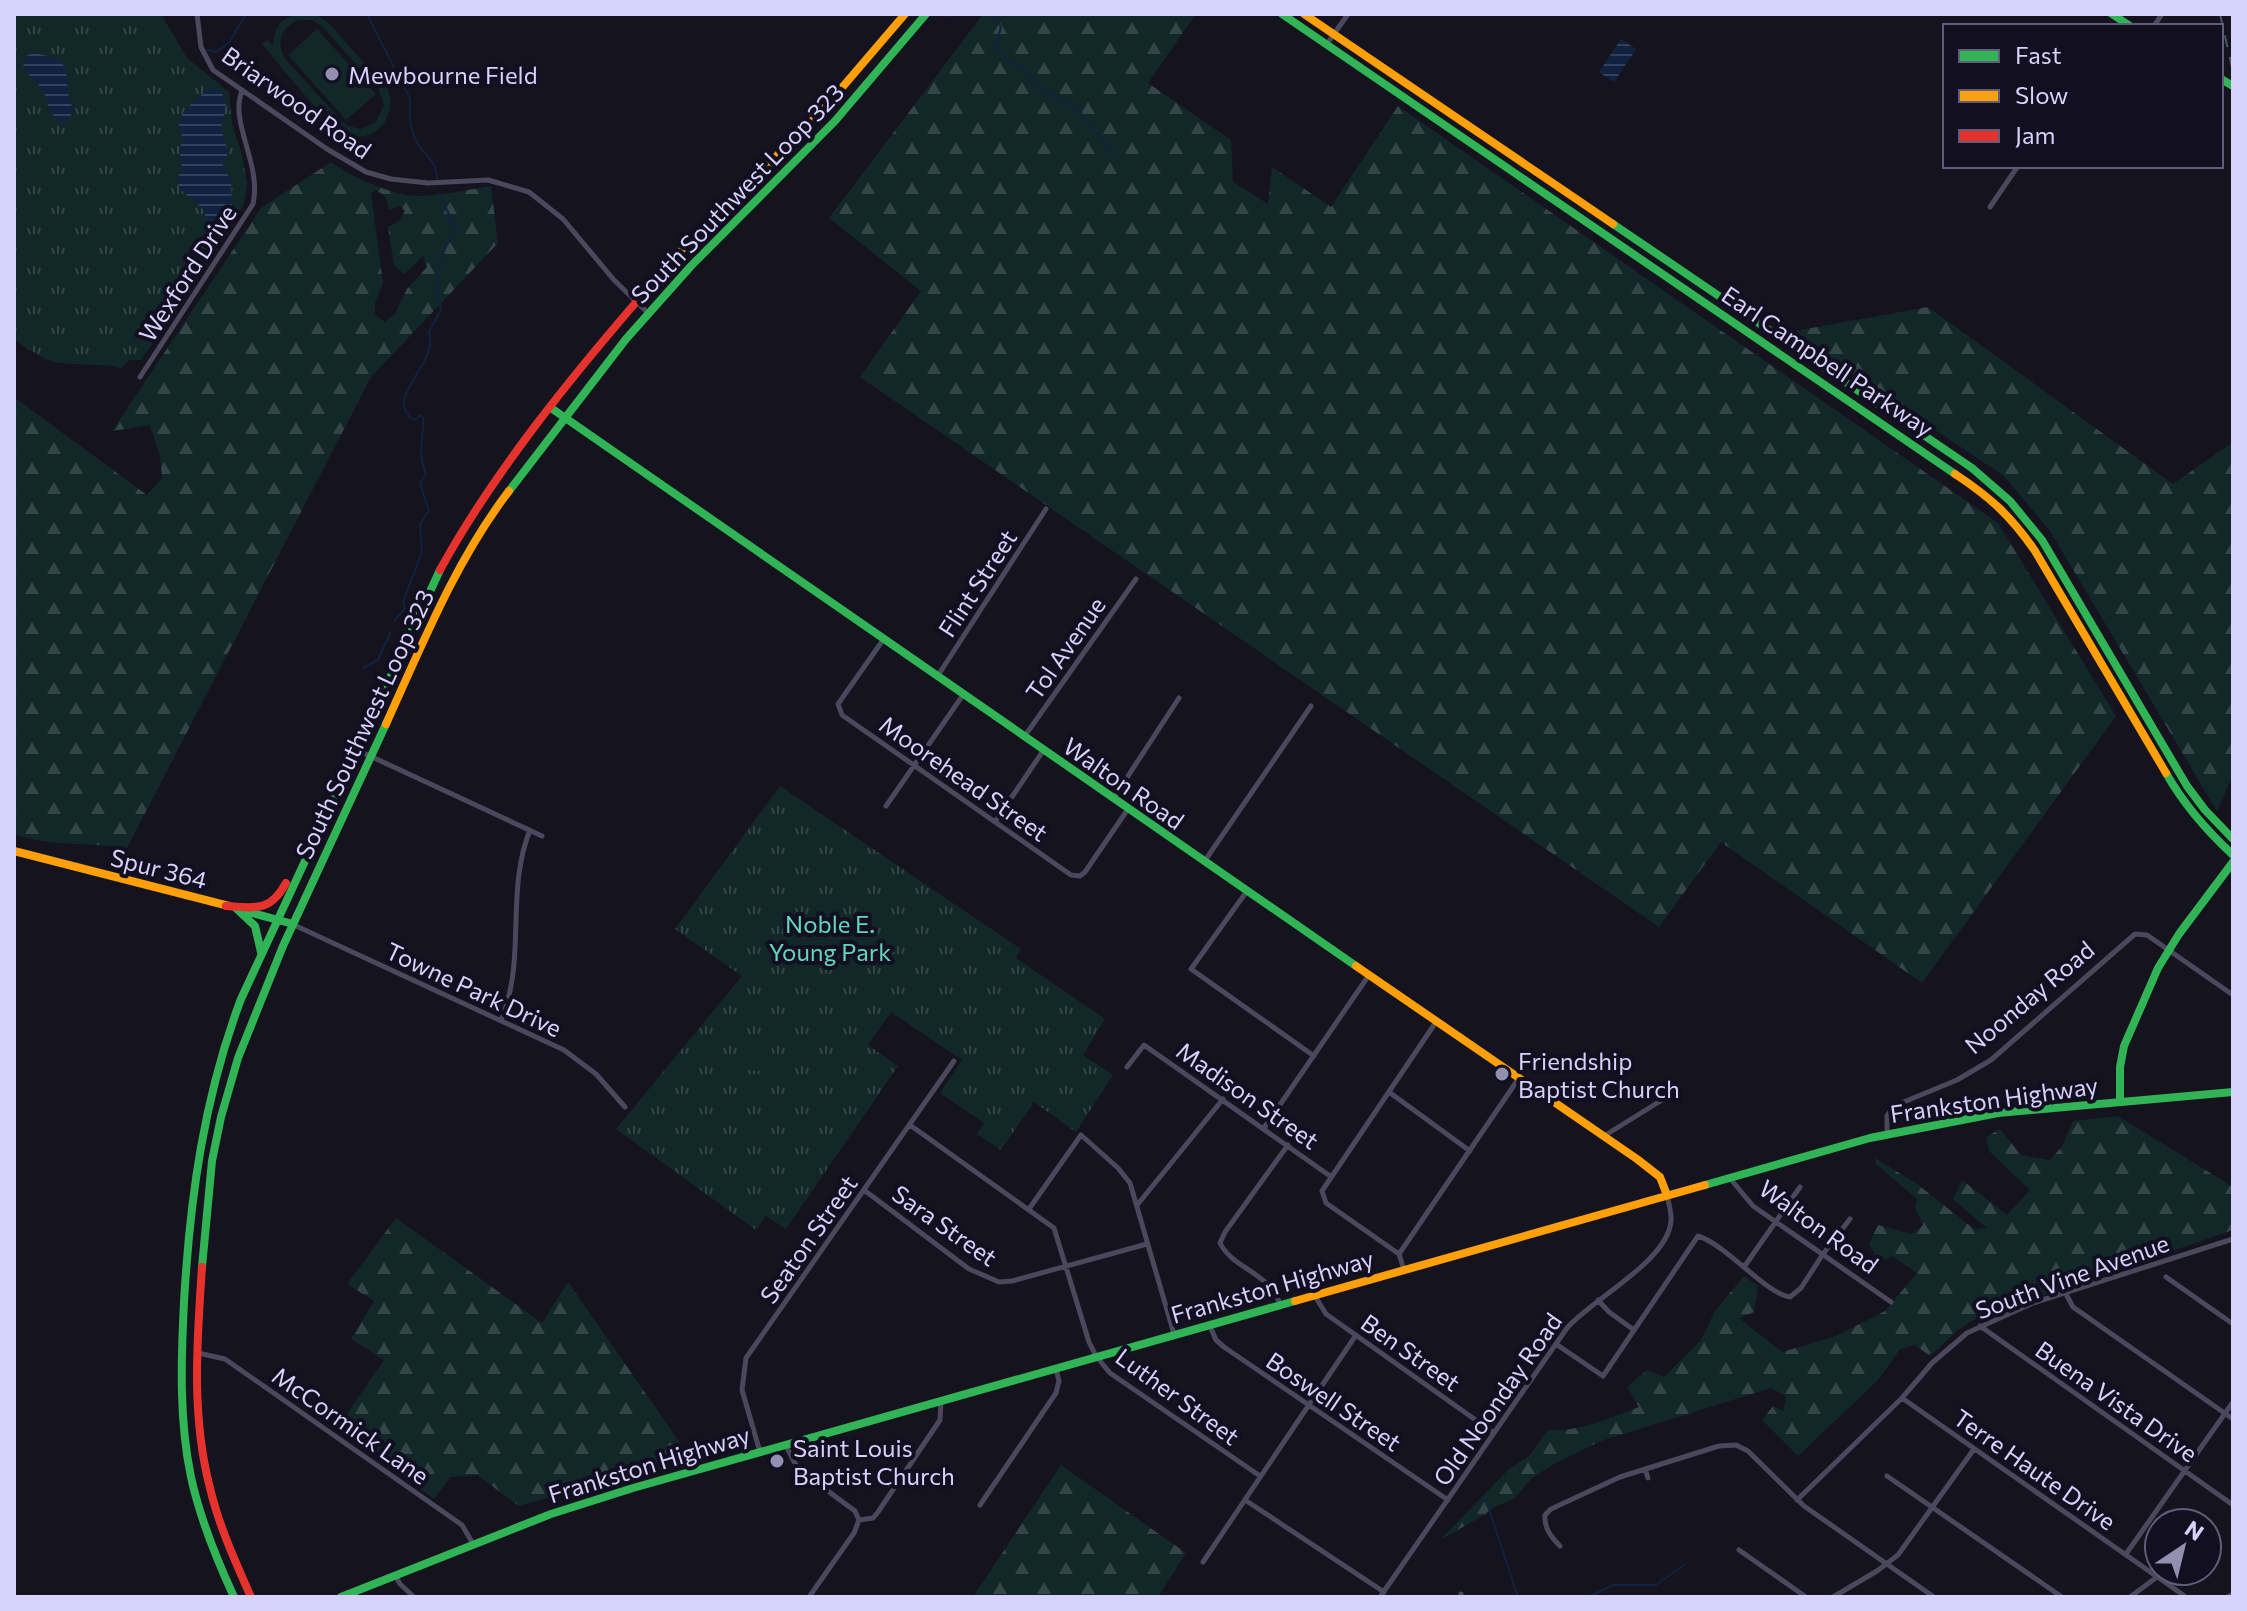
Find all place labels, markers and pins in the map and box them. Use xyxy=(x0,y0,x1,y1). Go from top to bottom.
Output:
place label: Mewbourne Field xyxy=(348,60,538,89)
marker: Mewbourne Field xyxy=(323,65,341,83)
place label: Friendship Baptist Church xyxy=(1518,1046,1680,1103)
marker: Friendship Baptist Church xyxy=(1493,1065,1511,1083)
place label: Saint Louis Baptist Church xyxy=(793,1433,955,1490)
marker: Saint Louis Baptist Church xyxy=(768,1452,786,1470)

